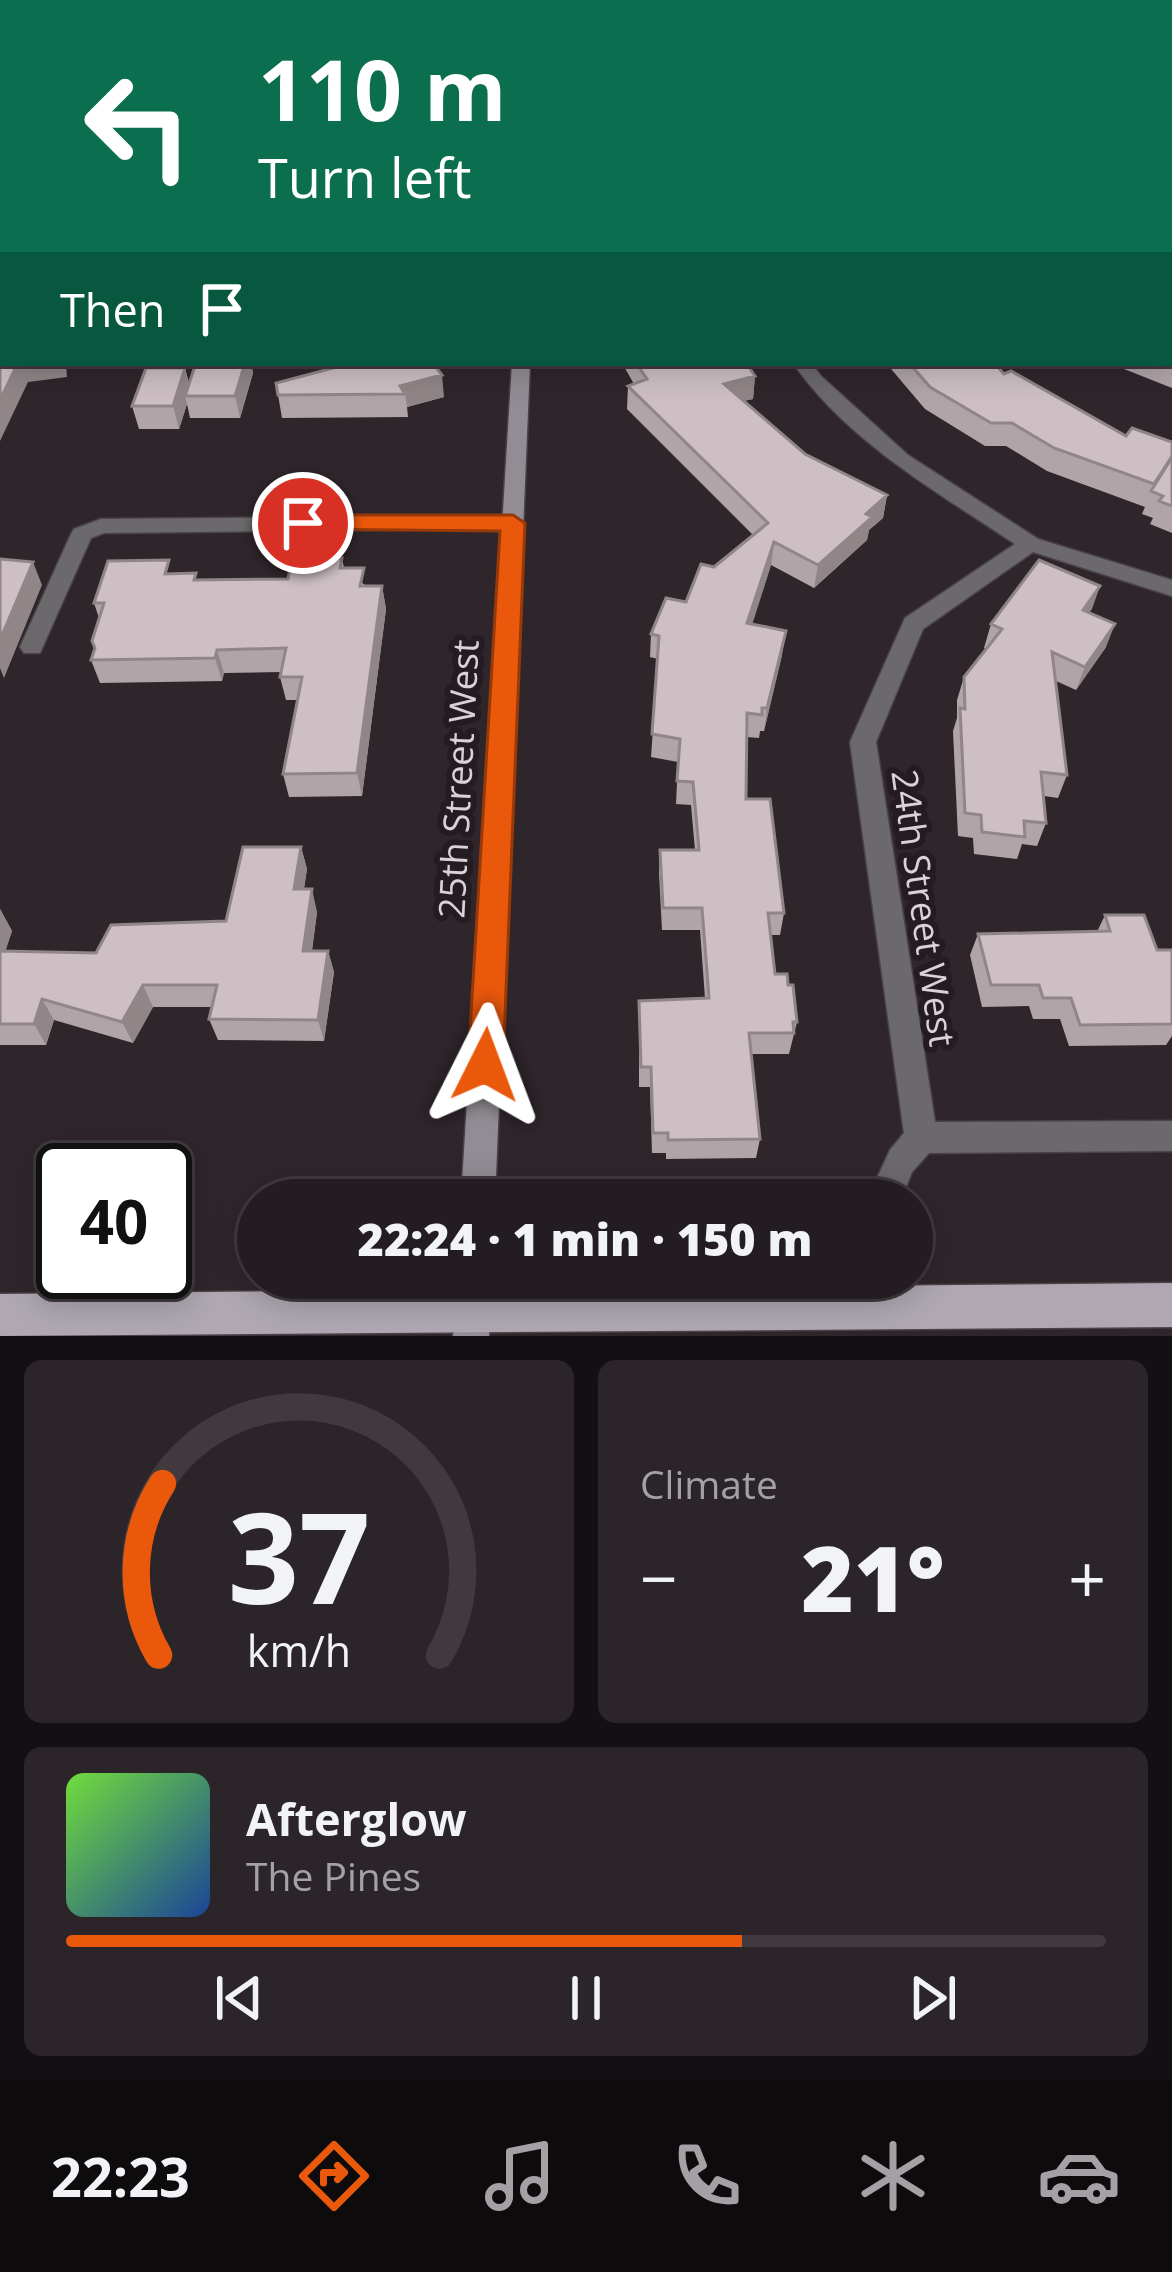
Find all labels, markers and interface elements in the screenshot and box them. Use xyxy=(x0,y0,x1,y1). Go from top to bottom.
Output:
text: 110 m xyxy=(258,31,506,146)
icon: left xyxy=(60,48,216,204)
text: Turn left xyxy=(258,140,471,214)
icon: arrive xyxy=(189,276,255,342)
text: Then xyxy=(60,279,165,340)
pin xyxy=(252,472,354,574)
icon: arrive xyxy=(270,490,336,556)
street label: 25th Street West xyxy=(426,639,490,919)
street label: 24th Street West xyxy=(880,767,968,1049)
position arrow xyxy=(422,1002,548,1128)
speed limit sign: 40 xyxy=(36,1143,192,1299)
text: 22:24 · 1 min · 150 m xyxy=(358,1208,812,1269)
text: Climate xyxy=(640,1457,778,1510)
text: 37 xyxy=(228,1471,370,1641)
text: 21° xyxy=(801,1516,945,1638)
text: − xyxy=(640,1532,678,1622)
text: + xyxy=(1068,1532,1106,1622)
text: km/h xyxy=(247,1620,351,1679)
text: Afterglow xyxy=(246,1788,467,1849)
text: The Pines xyxy=(246,1849,421,1902)
icon: previous xyxy=(206,1965,272,2031)
icon: pause xyxy=(553,1965,619,2031)
icon: next xyxy=(900,1965,966,2031)
icon: directions xyxy=(292,2134,376,2218)
icon: music xyxy=(478,2134,562,2218)
icon: phone xyxy=(665,2134,749,2218)
icon: climate xyxy=(851,2134,935,2218)
icon: car xyxy=(1037,2134,1121,2218)
text: 22:23 xyxy=(51,2139,190,2213)

